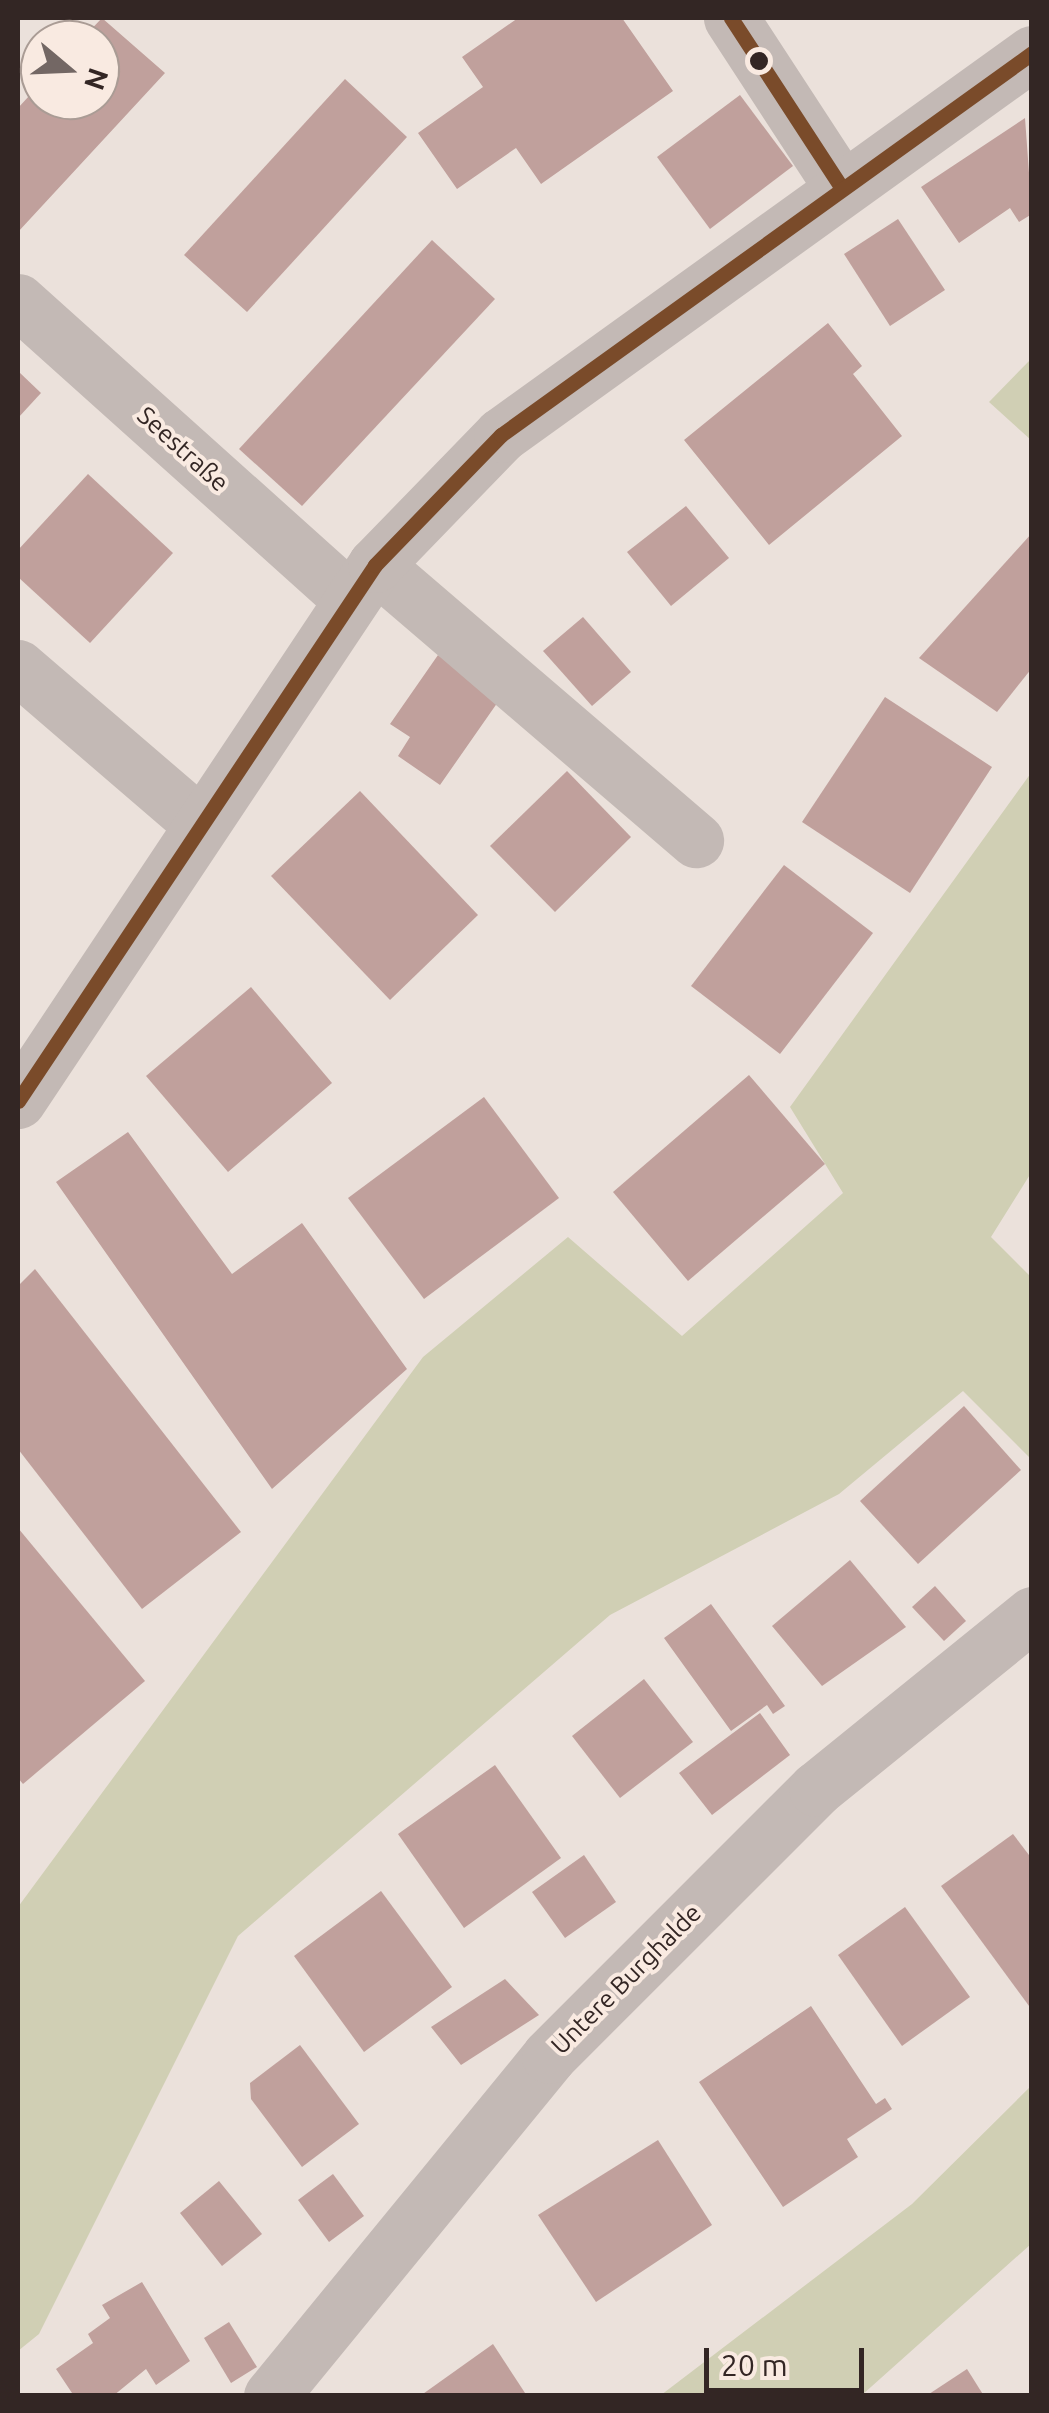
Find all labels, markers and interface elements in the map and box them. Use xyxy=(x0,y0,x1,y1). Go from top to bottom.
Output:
north arrow xyxy=(20,20,120,120)
unlabelled marker xyxy=(749,51,769,71)
text: N xyxy=(79,64,115,94)
street label: Seestraße xyxy=(131,400,235,498)
street label: Untere Burghalde xyxy=(545,1898,707,2060)
scale bar xyxy=(709,2328,869,2390)
text: 20 m xyxy=(721,2348,788,2382)

